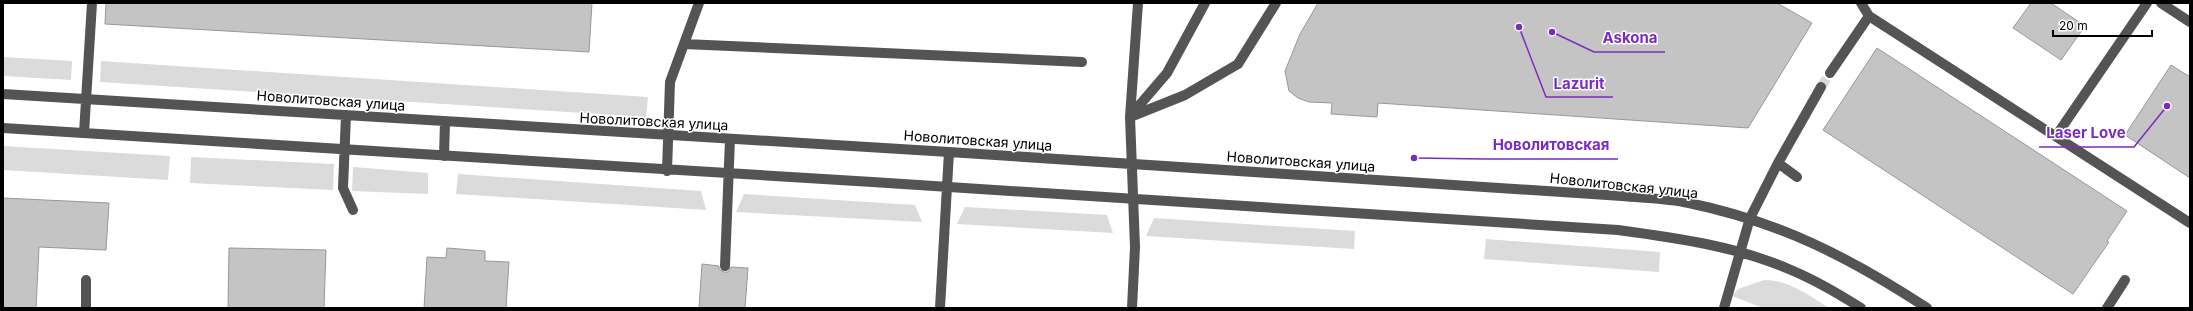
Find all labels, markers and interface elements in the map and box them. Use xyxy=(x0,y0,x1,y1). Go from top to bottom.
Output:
scale bar xyxy=(2053,12,2152,38)
text: 20 m xyxy=(2059,18,2088,33)
callout: Askona xyxy=(1594,25,1665,52)
text: Askona xyxy=(1602,28,1658,47)
callout: Lazurit xyxy=(1546,70,1613,97)
text: Lazurit xyxy=(1554,74,1605,93)
street label: Новолитовская улица xyxy=(256,86,406,114)
street label: Новолитовская улица xyxy=(579,109,729,133)
callout: Laser Love xyxy=(2039,120,2134,147)
text: Laser Love xyxy=(2046,123,2126,142)
street label: Новолитовская улица xyxy=(903,126,1053,154)
callout: Новолитовская xyxy=(1485,132,1618,159)
text: Новолитовская xyxy=(1493,135,1609,154)
street label: Новолитовская улица xyxy=(1226,147,1376,175)
street label: Новолитовская улица xyxy=(1549,169,1699,201)

